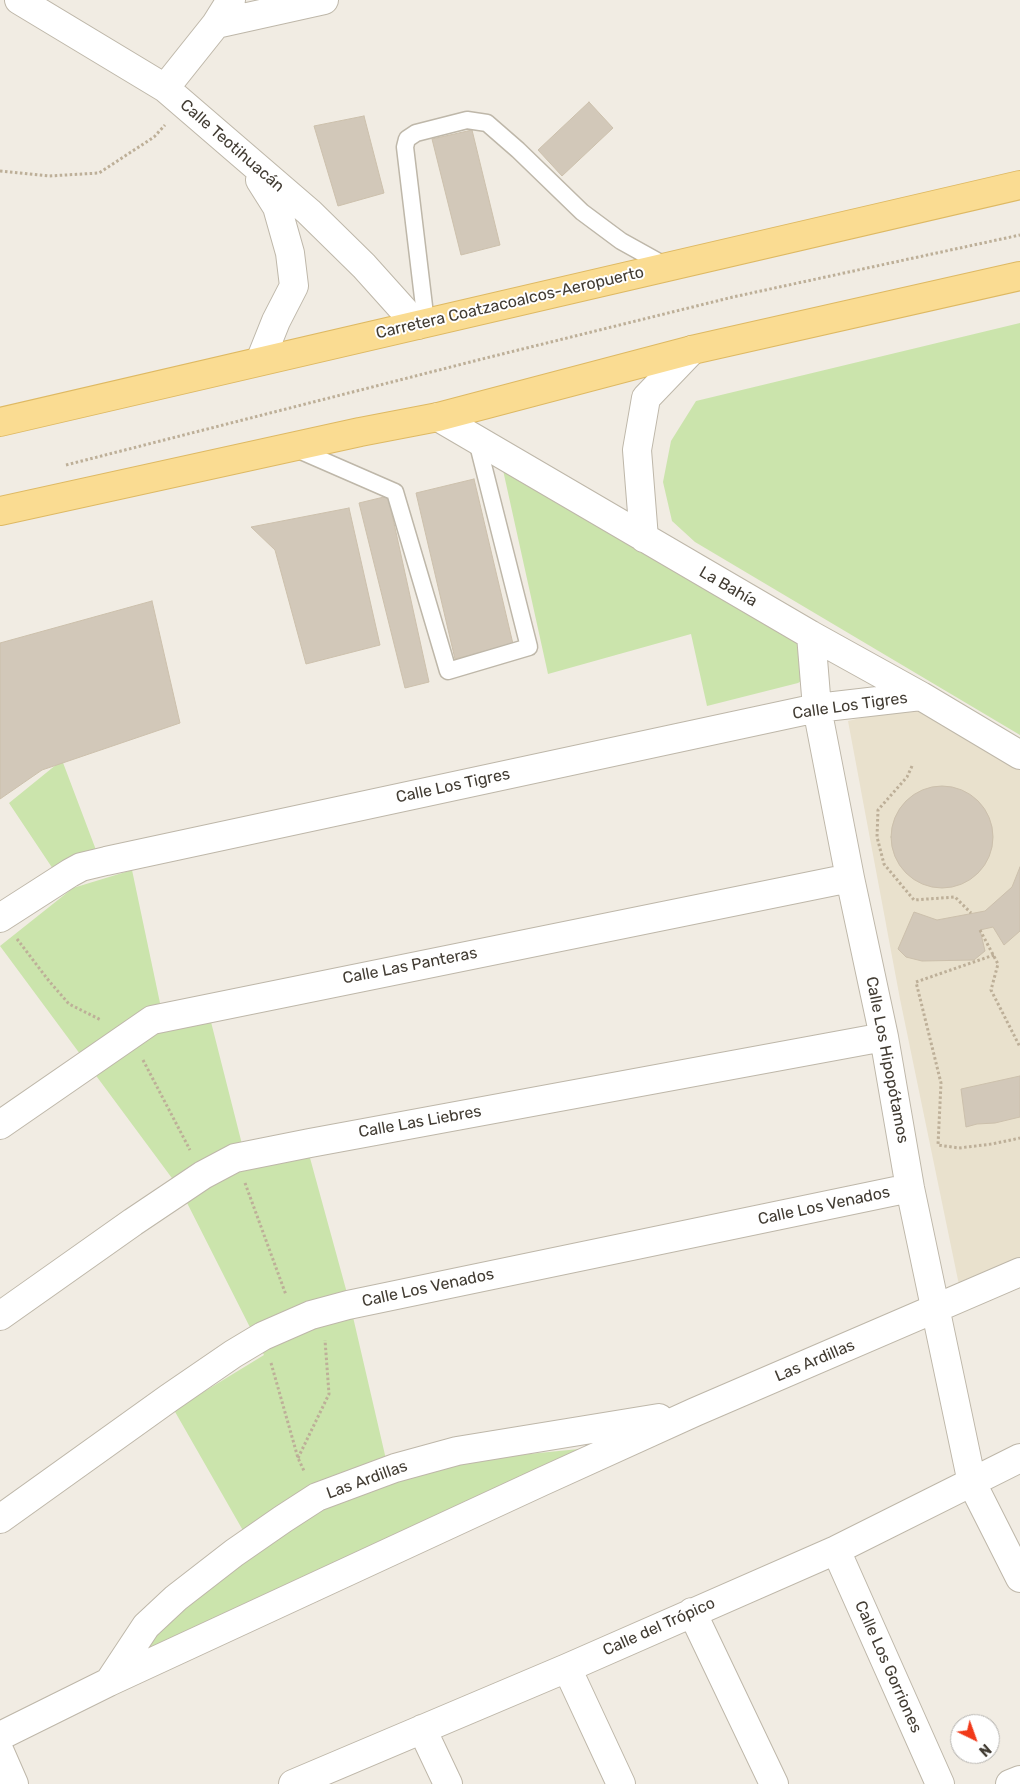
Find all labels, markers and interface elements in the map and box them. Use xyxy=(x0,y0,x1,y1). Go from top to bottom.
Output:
street label: Calle Teotihuacán xyxy=(176,96,288,196)
street label: Carretera Coatzacoalcos-Aeropuerto xyxy=(374,263,646,343)
street label: La Bahía xyxy=(696,563,760,611)
street label: Calle Los Tigres xyxy=(791,688,909,724)
street label: Calle Los Tigres xyxy=(394,765,512,807)
street label: Calle Las Panteras xyxy=(341,944,479,988)
street label: Calle Los Hipopótamos xyxy=(861,975,913,1145)
street label: Calle Las Liebres xyxy=(357,1102,483,1142)
street label: Calle Los Venados xyxy=(756,1183,892,1229)
street label: Calle Los Venados xyxy=(360,1265,496,1311)
street label: Las Ardillas xyxy=(772,1336,858,1386)
street label: Las Ardillas xyxy=(324,1456,410,1504)
street label: Calle del Trópico xyxy=(600,1594,718,1660)
street label: Calle Los Gorriones xyxy=(850,1598,926,1736)
north arrow xyxy=(950,1714,1000,1764)
text: N xyxy=(975,1740,994,1759)

